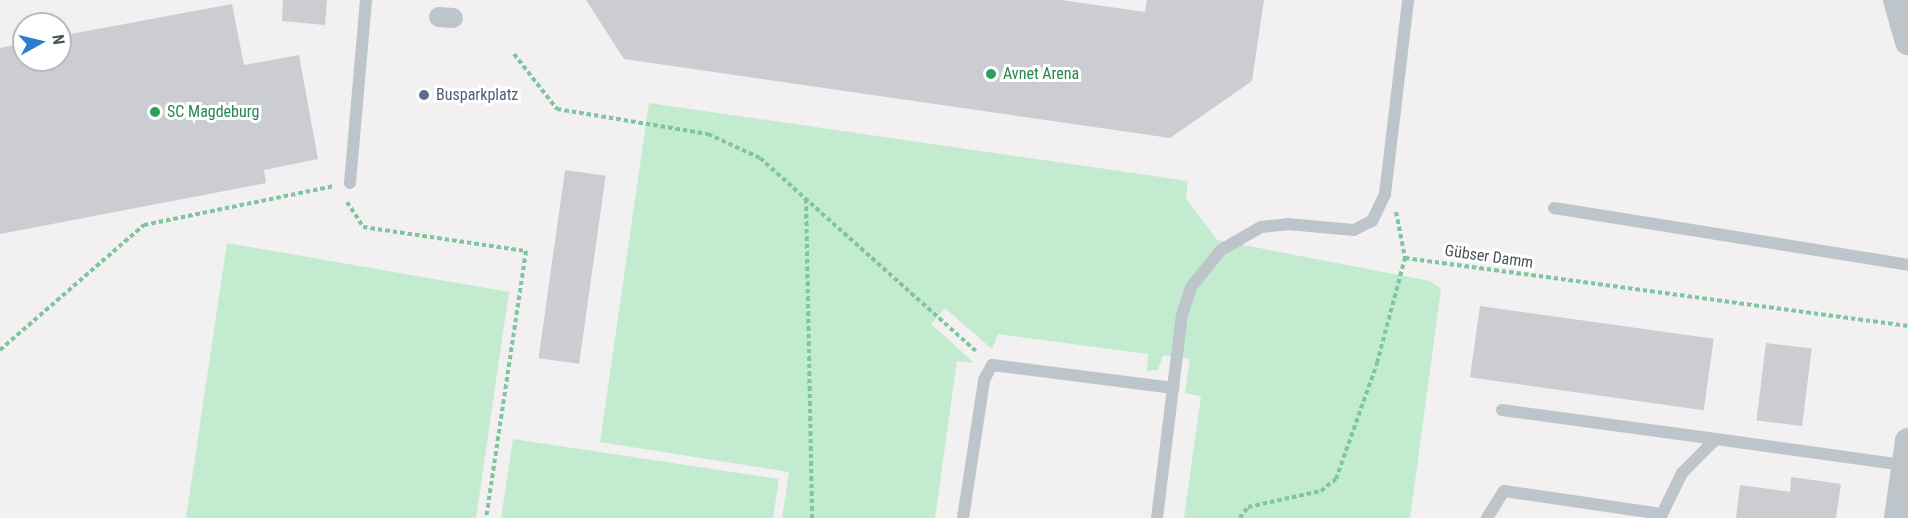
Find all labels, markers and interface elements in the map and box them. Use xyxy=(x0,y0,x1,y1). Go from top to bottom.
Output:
north arrow xyxy=(12,12,72,72)
text: N xyxy=(48,34,68,46)
place label: Avnet Arena xyxy=(1003,64,1079,84)
marker: Avnet Arena xyxy=(984,67,998,81)
place label: Busparkplatz xyxy=(436,85,518,105)
marker: Busparkplatz xyxy=(417,88,431,102)
place label: SC Magdeburg xyxy=(167,102,259,122)
marker: SC Magdeburg xyxy=(148,105,162,119)
street label: Gübser Damm xyxy=(1443,241,1535,273)

